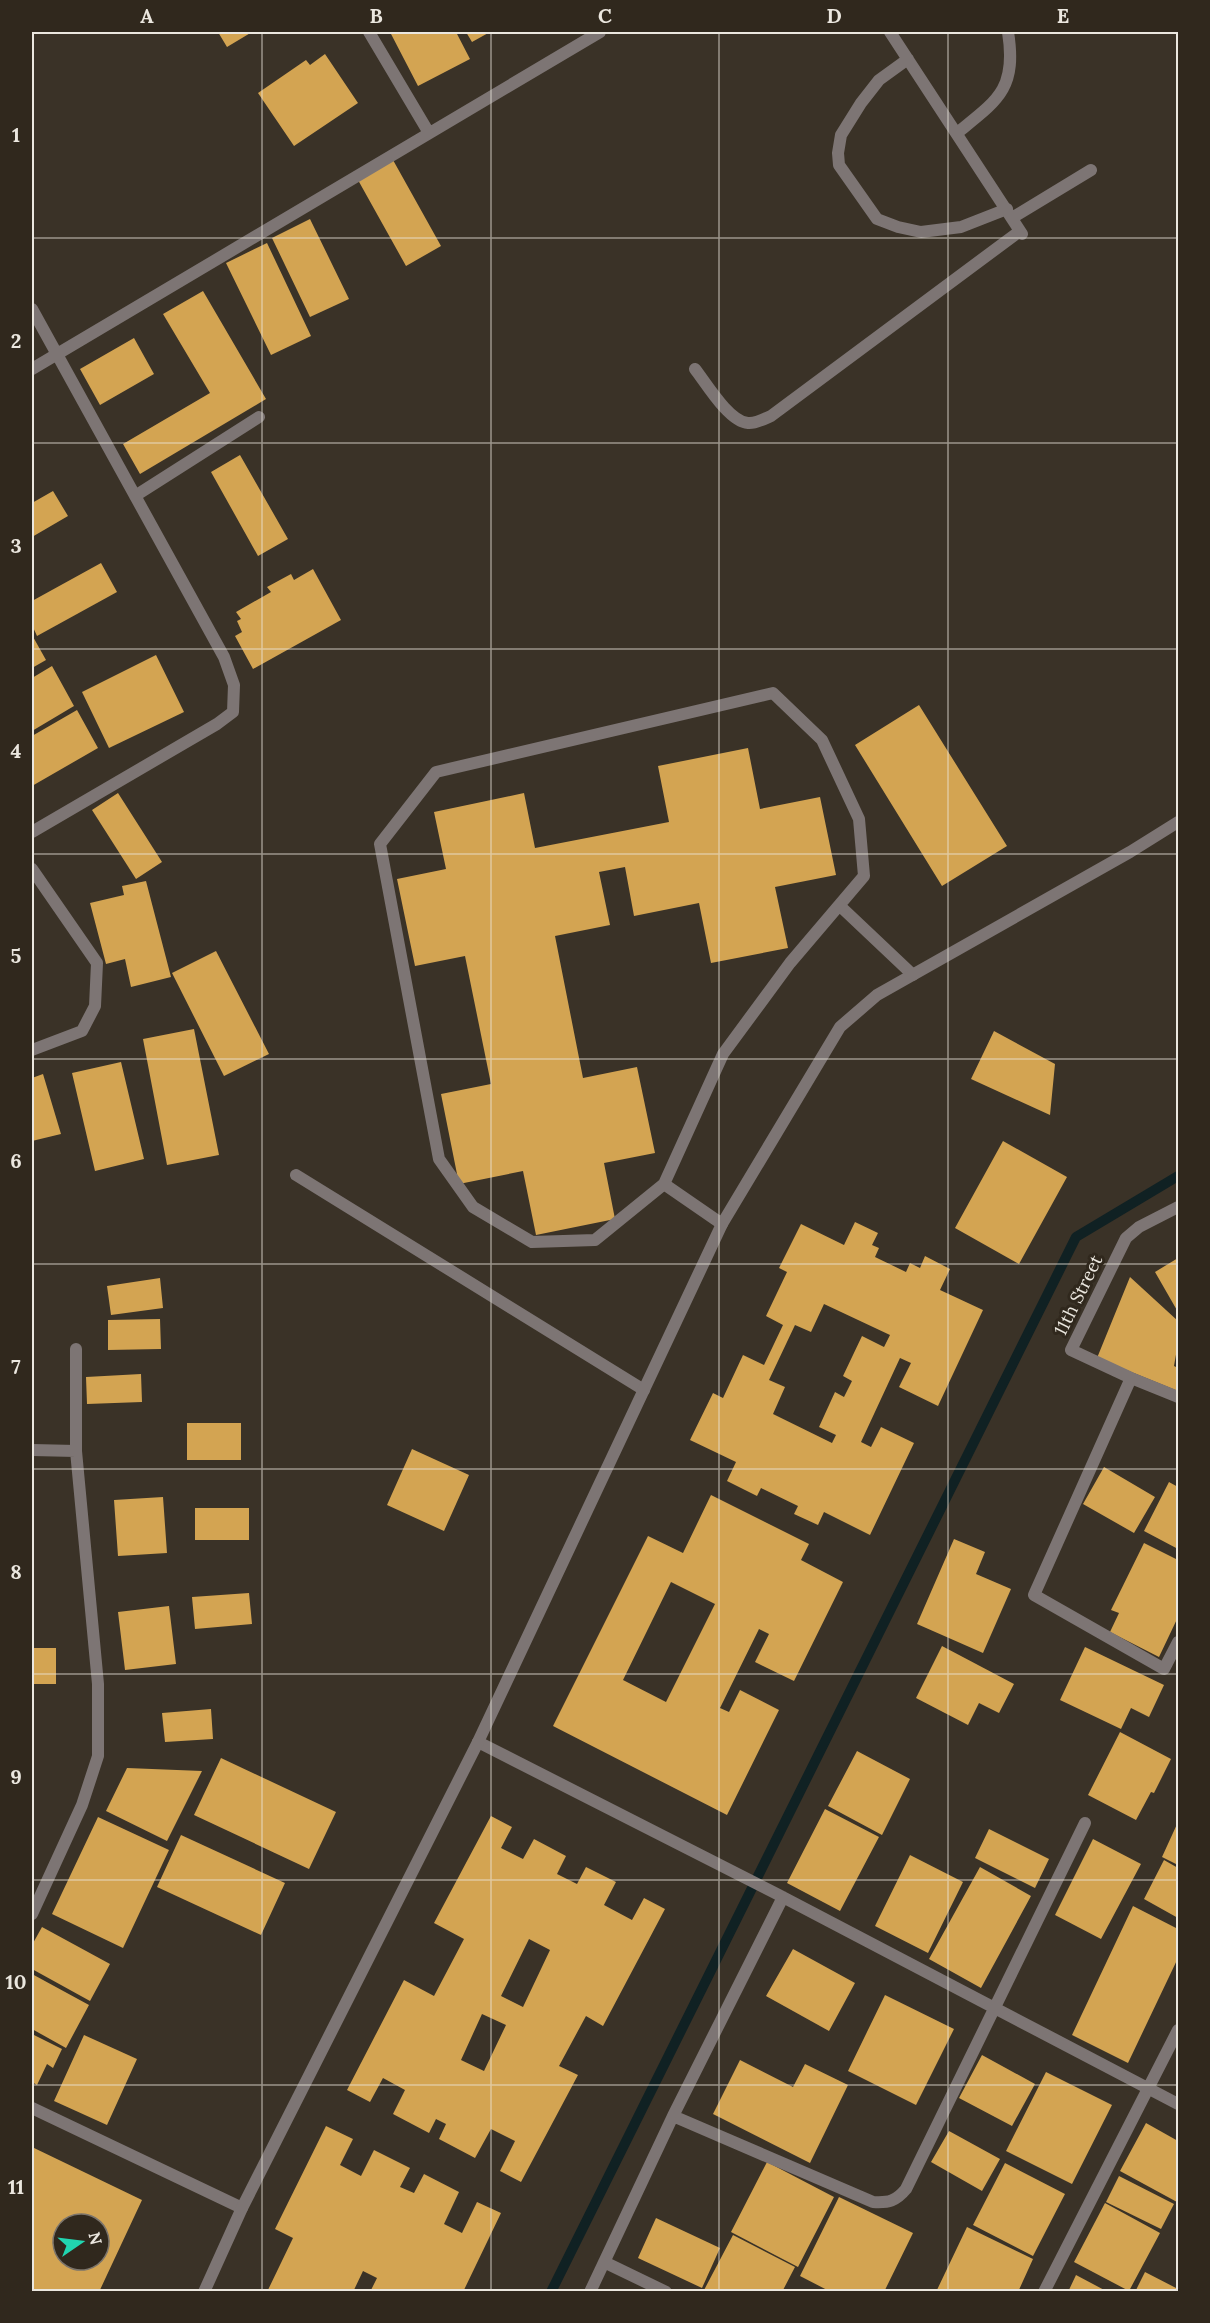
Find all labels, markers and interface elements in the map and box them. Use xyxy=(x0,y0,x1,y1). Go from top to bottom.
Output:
text: A xyxy=(140,3,154,28)
text: B xyxy=(369,3,383,28)
text: C xyxy=(598,3,612,28)
text: D xyxy=(826,3,842,28)
text: E xyxy=(1057,3,1069,28)
text: 1 xyxy=(12,122,20,147)
text: 2 xyxy=(11,328,21,353)
text: 3 xyxy=(10,533,22,558)
text: 4 xyxy=(11,738,22,763)
text: 5 xyxy=(11,943,22,968)
text: 6 xyxy=(10,1148,22,1173)
street label: 11th Street xyxy=(1049,1251,1107,1339)
text: 7 xyxy=(11,1354,21,1379)
text: 8 xyxy=(10,1559,22,1584)
text: 9 xyxy=(10,1764,22,1789)
text: 10 xyxy=(6,1969,26,1994)
text: 11 xyxy=(8,2174,24,2199)
north arrow xyxy=(51,2212,111,2272)
text: N xyxy=(84,2230,107,2247)

